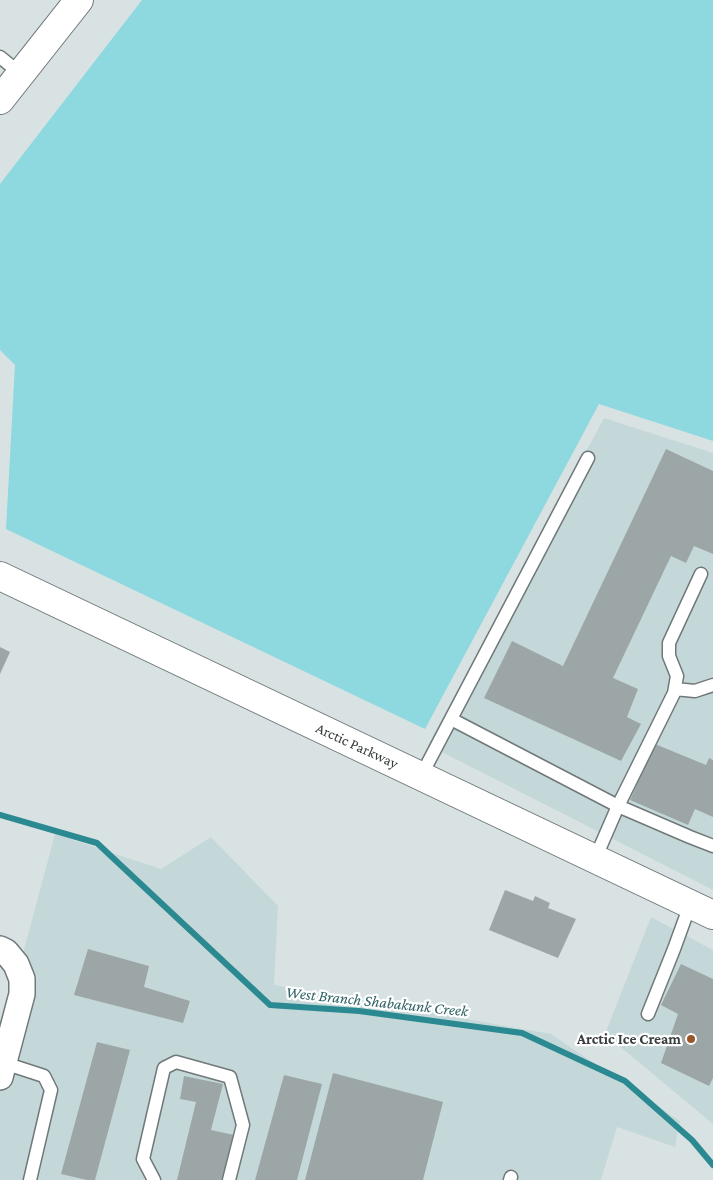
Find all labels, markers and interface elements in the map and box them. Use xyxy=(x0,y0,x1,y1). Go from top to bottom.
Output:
street label: Arctic Parkway xyxy=(313,719,401,773)
water label: West Branch Shabakunk Creek xyxy=(285,983,469,1021)
place label: Arctic Ice Cream xyxy=(577,1030,681,1048)
marker: Arctic Ice Cream xyxy=(685,1033,697,1045)

